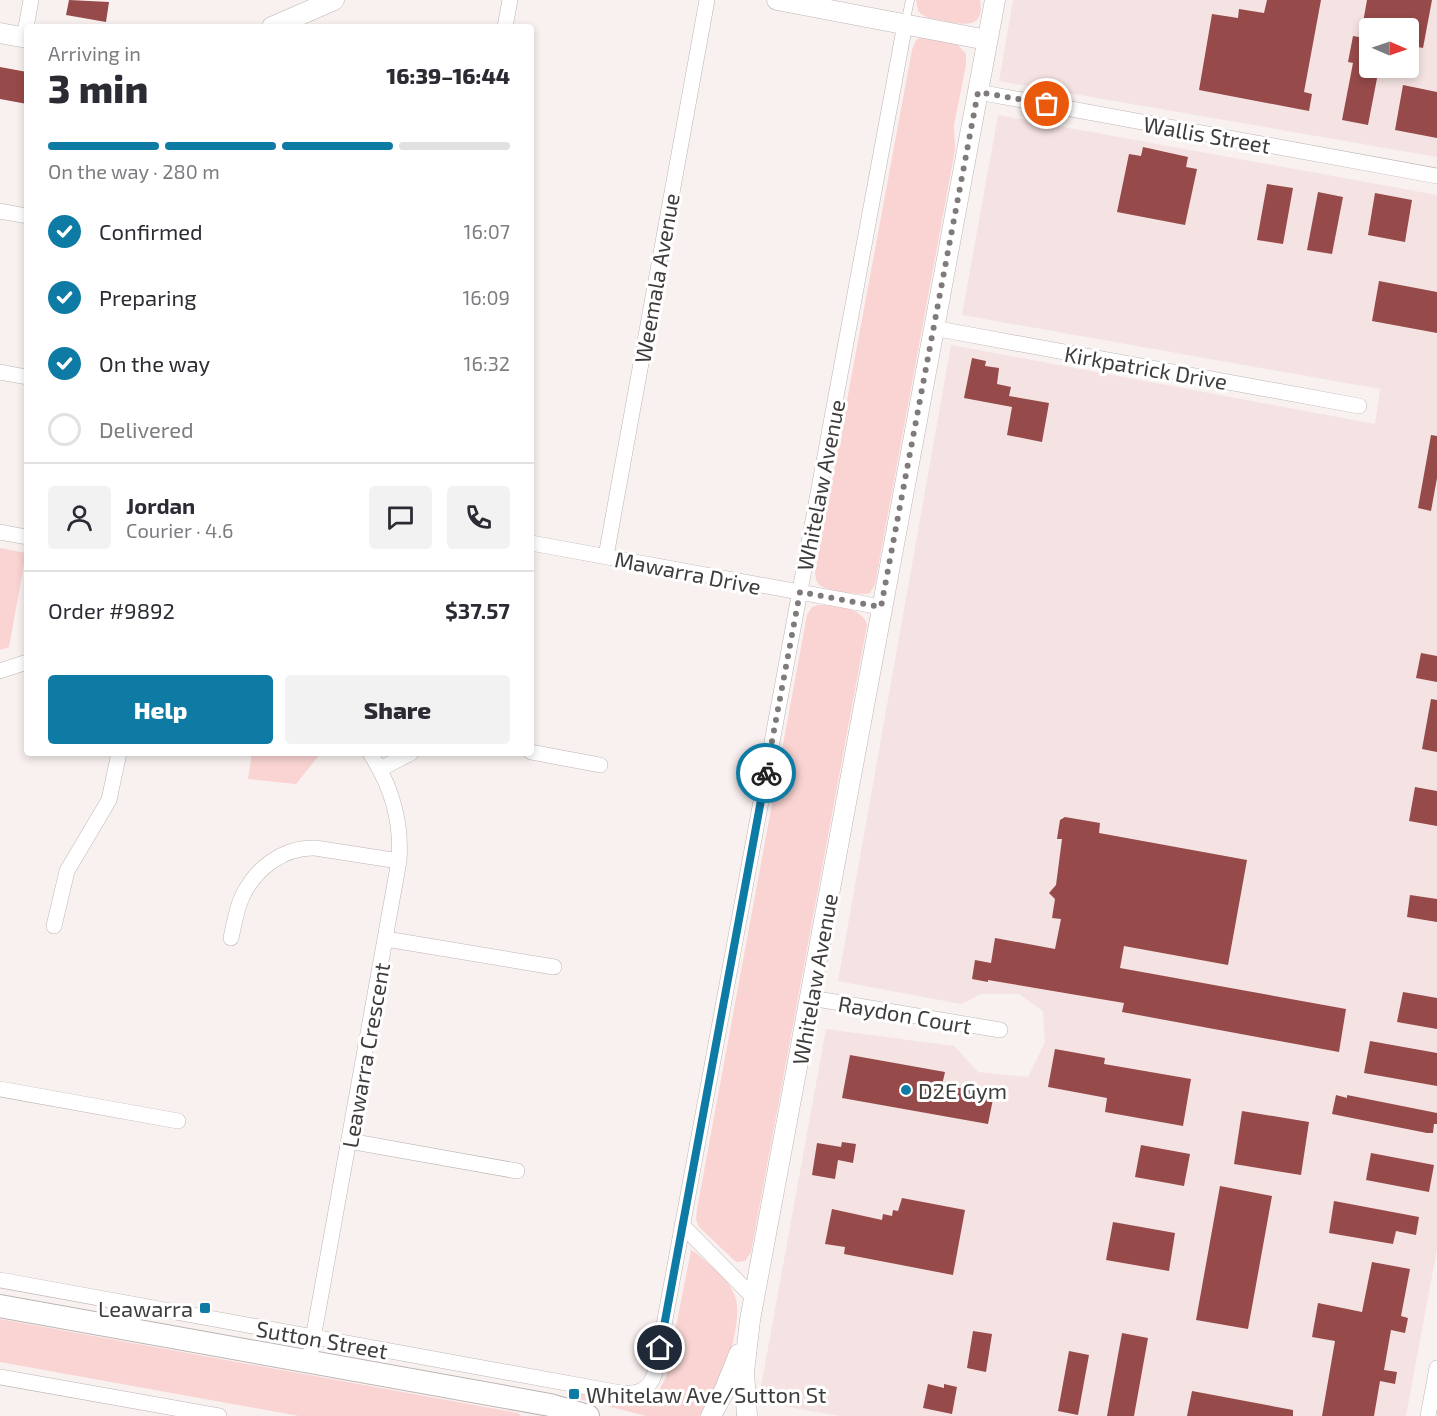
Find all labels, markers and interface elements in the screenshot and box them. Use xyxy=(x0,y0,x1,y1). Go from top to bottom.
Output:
north arrow xyxy=(1359,18,1419,78)
map controls xyxy=(1359,18,1419,78)
text: Arriving in xyxy=(48,41,141,65)
text: 16:39–16:44 xyxy=(386,62,510,88)
text: 3 min xyxy=(48,64,148,111)
pin xyxy=(1021,78,1072,129)
icon: bag xyxy=(1030,87,1063,120)
street label: Wallis Street xyxy=(1142,110,1272,158)
text: On the way · 280 m xyxy=(48,159,220,183)
street label: Weemala Avenue xyxy=(628,191,684,365)
icon: check xyxy=(48,215,81,248)
text: Confirmed xyxy=(99,218,203,244)
text: 16:07 xyxy=(464,219,510,243)
icon: check xyxy=(48,281,81,314)
text: Preparing xyxy=(99,284,197,310)
text: 16:09 xyxy=(462,285,510,309)
street label: Kirkpatrick Drive xyxy=(1063,340,1229,394)
icon: check xyxy=(48,347,81,380)
text: On the way xyxy=(99,350,210,376)
text: 16:32 xyxy=(464,351,510,375)
street label: Whitelaw Avenue xyxy=(791,397,849,573)
text: Delivered xyxy=(99,416,194,442)
button: person xyxy=(48,486,111,549)
button: chat xyxy=(369,486,432,549)
button: phone xyxy=(447,486,510,549)
text: Jordan xyxy=(126,492,195,518)
text: Courier · 4.6 xyxy=(126,518,233,542)
street label: Mawarra Drive xyxy=(613,545,763,599)
text: Order #9892 xyxy=(48,597,175,623)
text: $37.57 xyxy=(445,597,510,623)
button: Help xyxy=(48,675,273,744)
button: Share xyxy=(285,675,510,744)
courier xyxy=(736,743,796,803)
icon: bike xyxy=(750,757,783,790)
street label: Whitelaw Avenue xyxy=(786,891,842,1067)
street label: Leawarra Crescent xyxy=(336,960,394,1150)
street label: Raydon Court xyxy=(836,989,974,1039)
place label: D2E Gym xyxy=(918,1077,1007,1103)
marker: D2E Gym xyxy=(899,1083,913,1097)
place label: Leawarra xyxy=(98,1295,193,1321)
marker: Leawarra xyxy=(198,1301,212,1315)
street label: Sutton Street xyxy=(254,1315,390,1363)
pin xyxy=(634,1322,685,1373)
icon: home xyxy=(643,1331,676,1364)
place label: Whitelaw Ave/Sutton St xyxy=(586,1381,826,1407)
marker: Whitelaw Ave/Sutton St xyxy=(567,1387,581,1401)

